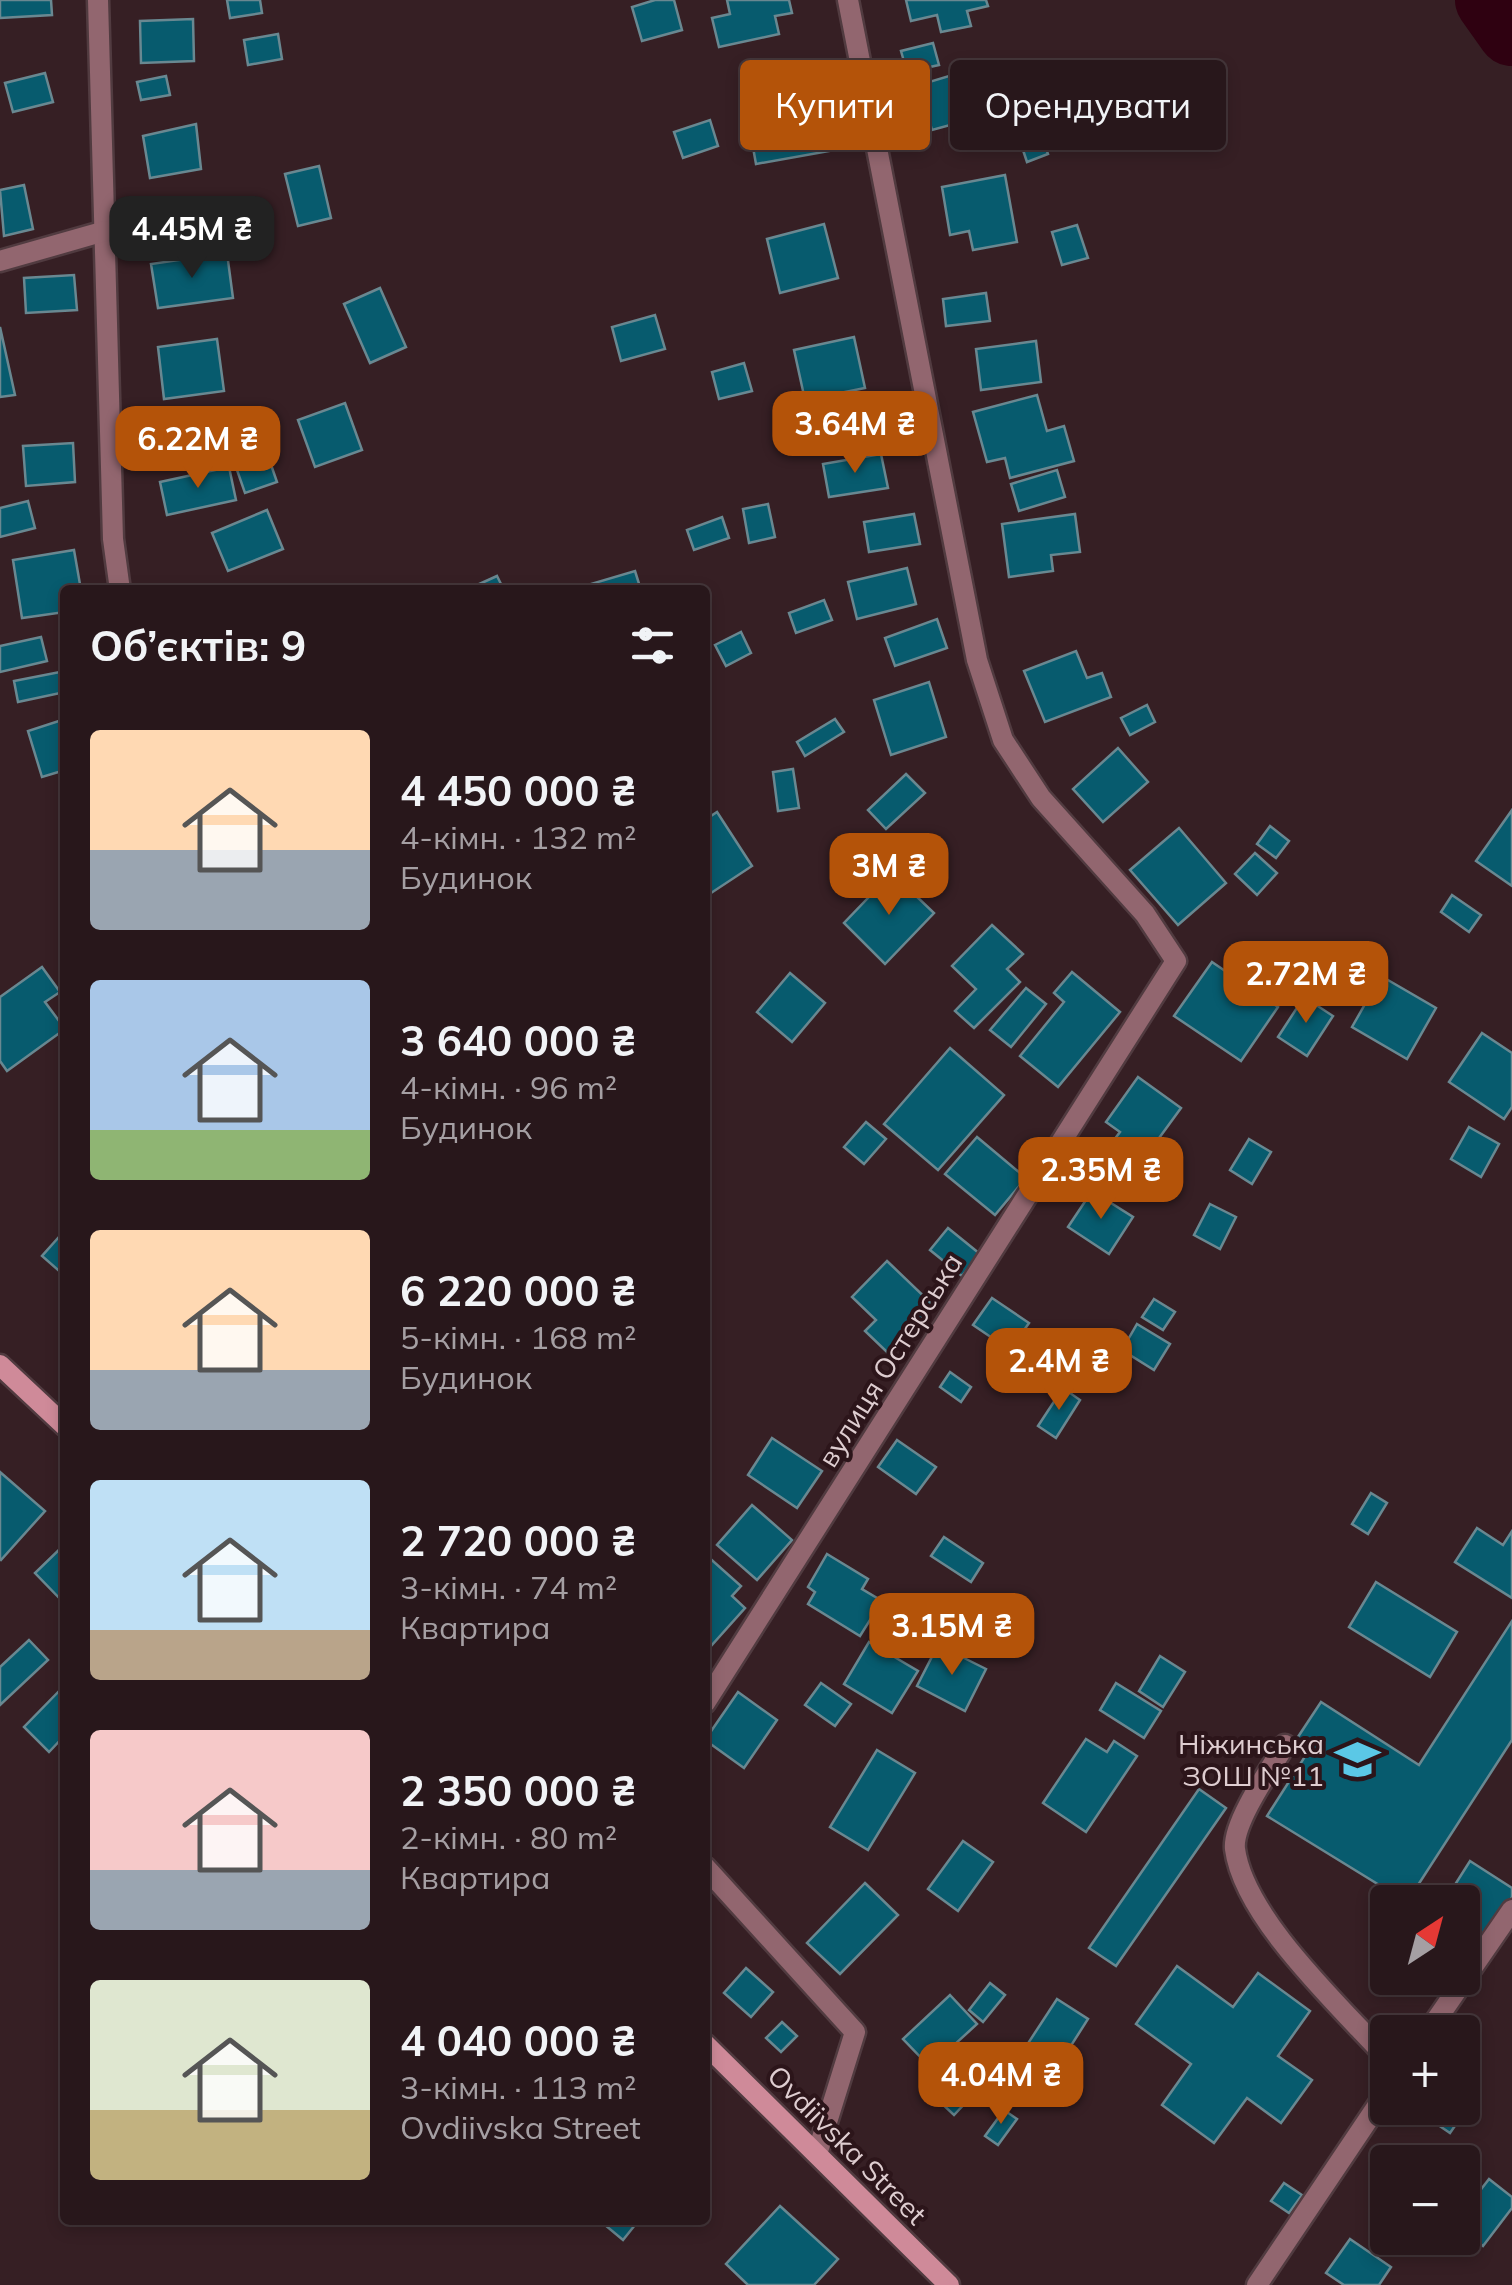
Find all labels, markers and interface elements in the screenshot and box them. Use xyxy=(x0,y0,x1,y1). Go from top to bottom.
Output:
chip: Купити xyxy=(740,60,930,150)
chip: Орендувати xyxy=(950,60,1226,150)
pin: 4.45M ₴ xyxy=(100,196,284,281)
text: 4.45M ₴ xyxy=(131,208,253,248)
pin: 3.64M ₴ xyxy=(763,391,947,476)
text: 3.64M ₴ xyxy=(794,403,916,443)
pin: 6.22M ₴ xyxy=(106,406,290,491)
text: 6.22M ₴ xyxy=(137,418,259,458)
icon: filters xyxy=(625,618,680,673)
text: Об’єктів: 9 xyxy=(90,619,306,672)
text: 4 450 000 ₴ xyxy=(400,764,636,817)
icon: home xyxy=(170,770,290,890)
text: 4-кімн. · 132 m² xyxy=(400,817,636,857)
pin: 3M ₴ xyxy=(830,833,948,918)
text: 3M ₴ xyxy=(851,845,927,885)
text: Будинок xyxy=(400,857,532,897)
pin: 2.72M ₴ xyxy=(1214,941,1398,1026)
text: 2.72M ₴ xyxy=(1245,953,1367,993)
text: 3 640 000 ₴ xyxy=(400,1014,636,1067)
icon: home xyxy=(170,1020,290,1140)
text: 4-кімн. · 96 m² xyxy=(400,1067,617,1107)
text: Будинок xyxy=(400,1107,532,1147)
pin: 2.35M ₴ xyxy=(1009,1137,1193,1222)
text: 2.35M ₴ xyxy=(1040,1149,1162,1189)
street label: вулиця Остерська xyxy=(810,1246,969,1473)
text: 6 220 000 ₴ xyxy=(400,1264,636,1317)
icon: home xyxy=(170,1270,290,1390)
text: 5-кімн. · 168 m² xyxy=(400,1317,636,1357)
pin: 2.4M ₴ xyxy=(978,1328,1140,1413)
text: 2.4M ₴ xyxy=(1008,1340,1110,1380)
text: Будинок xyxy=(400,1357,532,1397)
text: 2 720 000 ₴ xyxy=(400,1514,636,1567)
icon: home xyxy=(170,1520,290,1640)
text: 3-кімн. · 74 m² xyxy=(400,1567,617,1607)
pin: 3.15M ₴ xyxy=(860,1593,1044,1678)
text: 3.15M ₴ xyxy=(891,1605,1013,1645)
text: Квартира xyxy=(400,1607,551,1647)
place label: Ніжинська ЗОШ №11 xyxy=(1178,1726,1324,1793)
school or university icon: Ніжинська ЗОШ №11 xyxy=(1333,1736,1381,1784)
text: 2 350 000 ₴ xyxy=(400,1764,636,1817)
icon: home xyxy=(170,1770,290,1890)
text: 2-кімн. · 80 m² xyxy=(400,1817,617,1857)
text: Квартира xyxy=(400,1857,551,1897)
north arrow xyxy=(1370,1885,1480,1995)
map controls xyxy=(1370,1885,1480,2255)
text: 4 040 000 ₴ xyxy=(400,2014,636,2067)
button: + xyxy=(1370,2015,1480,2125)
icon: home xyxy=(170,2020,290,2140)
pin: 4.04M ₴ xyxy=(909,2042,1093,2127)
text: 4.04M ₴ xyxy=(940,2054,1062,2094)
street label: Ovdiivska Street xyxy=(760,2058,934,2232)
text: 3-кімн. · 113 m² xyxy=(400,2067,636,2107)
text: Ovdiivska Street xyxy=(400,2107,641,2147)
button: − xyxy=(1370,2145,1480,2255)

